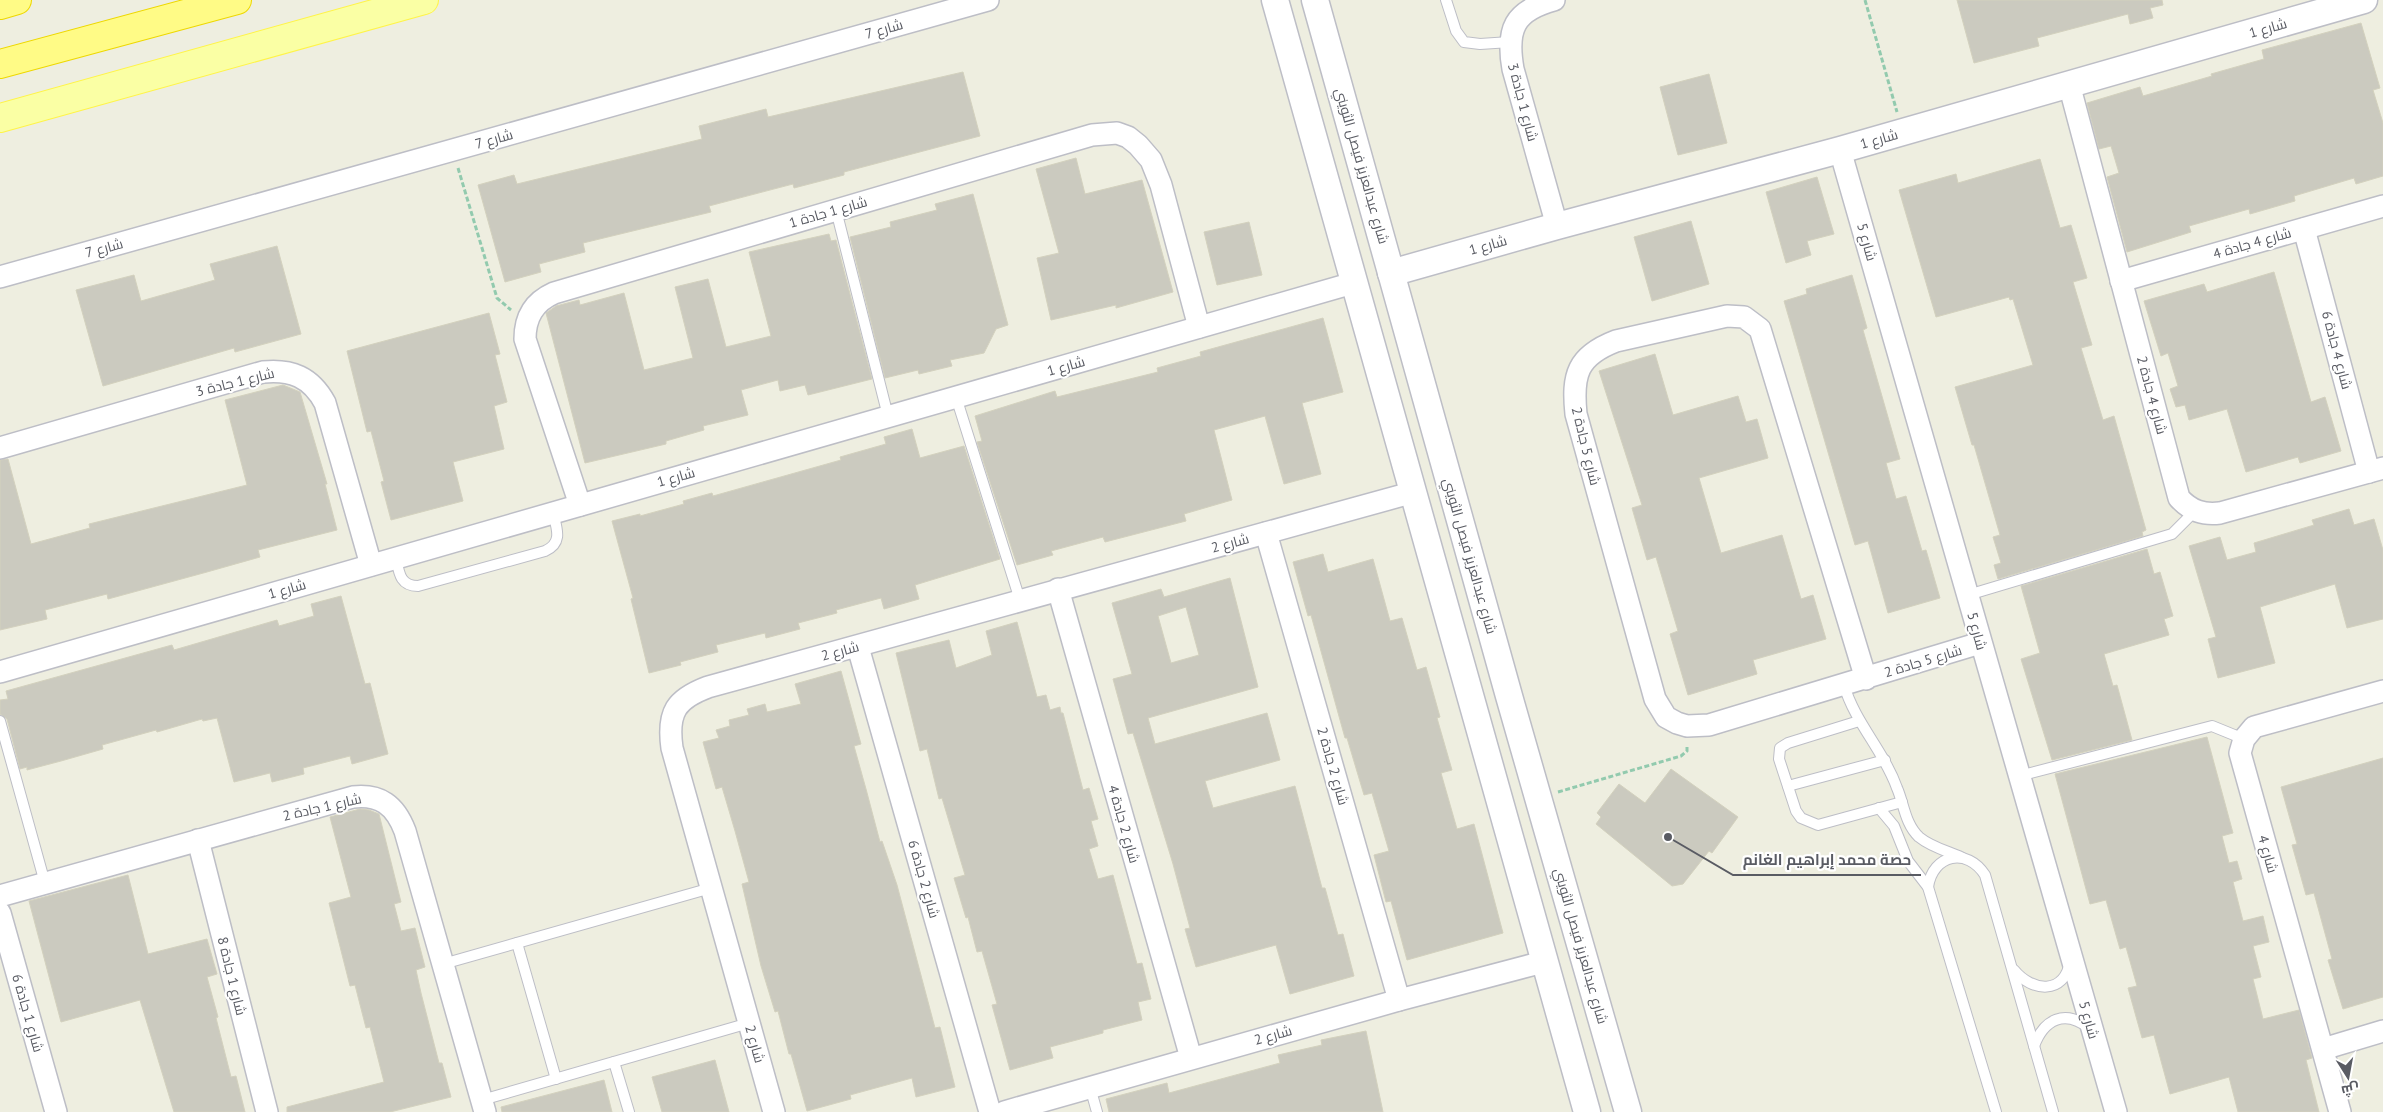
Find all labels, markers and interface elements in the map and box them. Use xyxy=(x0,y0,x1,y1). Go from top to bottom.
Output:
street label: شارع 1 xyxy=(2247,14,2289,42)
street label: شارع 7 xyxy=(863,15,905,43)
street label: شارع 1 جادة 3 xyxy=(1504,61,1542,143)
street label: شارع عبدالعزيز فيصل الثويني xyxy=(1328,86,1393,247)
street label: شارع 7 xyxy=(473,125,515,153)
street label: شارع 1 xyxy=(1858,125,1900,153)
street label: شارع 1 جادة 1 xyxy=(787,192,869,232)
street label: شارع 5 xyxy=(1853,221,1881,263)
street label: شارع 4 جادة 4 xyxy=(2211,223,2293,263)
street label: شارع 1 xyxy=(1467,231,1509,259)
street label: شارع 7 xyxy=(83,234,125,262)
street label: شارع 4 جادة 6 xyxy=(2318,309,2356,391)
street label: شارع 1 xyxy=(1045,352,1087,380)
street label: شارع 4 جادة 2 xyxy=(2133,354,2171,436)
street label: شارع 1 جادة 3 xyxy=(194,364,276,400)
street label: شارع 5 جادة 2 xyxy=(1568,405,1604,487)
street label: شارع 1 xyxy=(655,463,697,491)
street label: شارع عبدالعزيز فيصل الثويني xyxy=(1436,476,1501,637)
street label: شارع 2 xyxy=(1209,529,1251,557)
street label: شارع 1 xyxy=(266,575,308,603)
street label: شارع 5 xyxy=(1963,610,1991,652)
street label: شارع 2 xyxy=(819,637,861,665)
street label: شارع 5 جادة 2 xyxy=(1882,641,1964,681)
street label: شارع 2 جادة 2 xyxy=(1313,725,1353,807)
street label: شارع 2 جادة 4 xyxy=(1104,783,1144,865)
street label: شارع 1 جادة 2 xyxy=(281,789,363,825)
street label: شارع 4 xyxy=(2254,833,2282,875)
street label: شارع 2 جادة 6 xyxy=(904,838,944,920)
callout: حصة محمد إبراهيم الغانم xyxy=(1733,845,1921,875)
text: حصة محمد إبراهيم الغانم xyxy=(1743,850,1911,870)
street label: شارع عبدالعزيز فيصل الثويني xyxy=(1547,866,1612,1027)
street label: شارع 1 جادة 8 xyxy=(214,935,250,1017)
street label: شارع 1 جادة 6 xyxy=(8,972,48,1054)
street label: شارع 5 xyxy=(2075,999,2103,1041)
street label: شارع 2 xyxy=(1252,1021,1294,1049)
street label: شارع 2 xyxy=(741,1023,769,1065)
north arrow xyxy=(2323,1052,2373,1102)
text: ش xyxy=(2340,1079,2361,1100)

